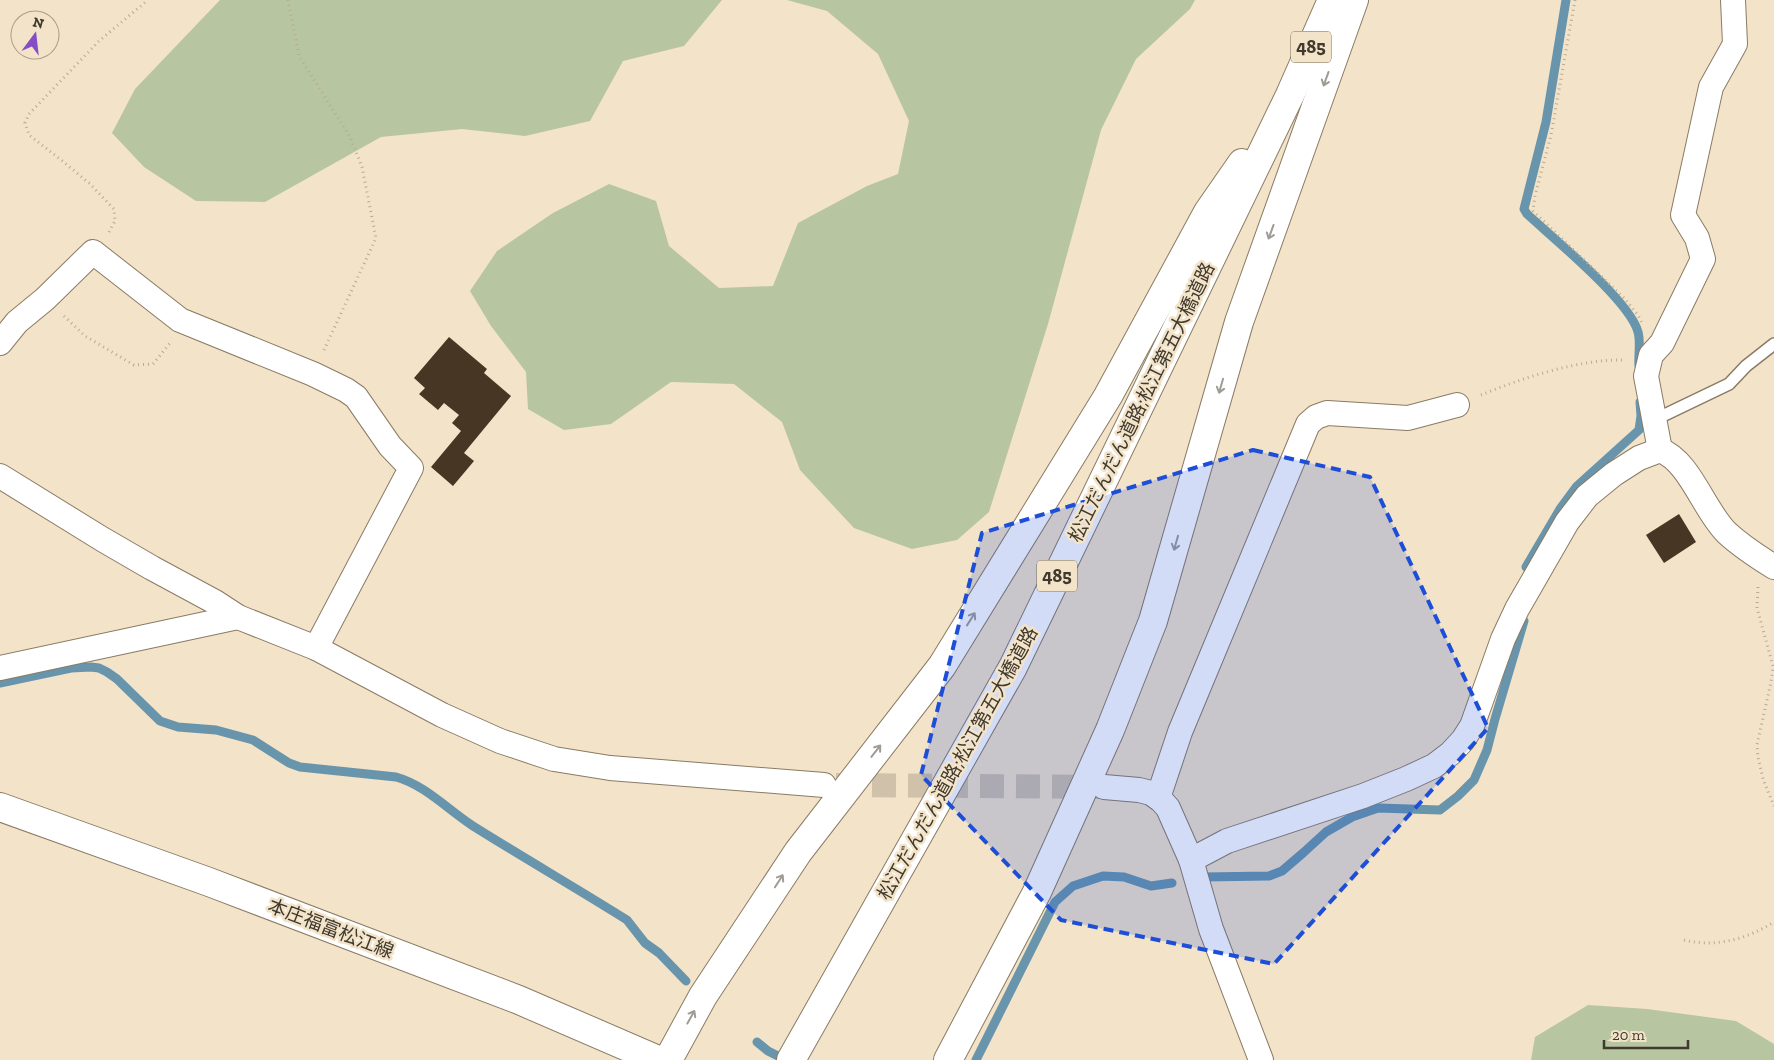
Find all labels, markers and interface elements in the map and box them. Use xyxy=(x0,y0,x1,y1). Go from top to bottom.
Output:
north arrow xyxy=(10,10,60,60)
text: N xyxy=(31,13,46,33)
road number: 485 xyxy=(1291,32,1331,62)
one-way arrow xyxy=(1321,71,1330,86)
one-way arrow xyxy=(1266,224,1275,239)
street label: 松江だんだん道路;松江第五大橋道路 xyxy=(1064,259,1219,546)
one-way arrow xyxy=(1215,378,1225,394)
one-way arrow xyxy=(1170,534,1180,550)
road number: 485 xyxy=(1037,560,1077,592)
one-way arrow xyxy=(966,612,976,626)
street label: 松江だんだん道路;松江第五大橋道路 xyxy=(873,623,1042,904)
one-way arrow xyxy=(871,745,882,758)
one-way arrow xyxy=(774,874,784,888)
street label: 本庄福富松江線 xyxy=(265,894,397,963)
one-way arrow xyxy=(686,1010,696,1025)
scale bar xyxy=(1604,1018,1688,1050)
text: 20 m xyxy=(1612,1026,1645,1044)

